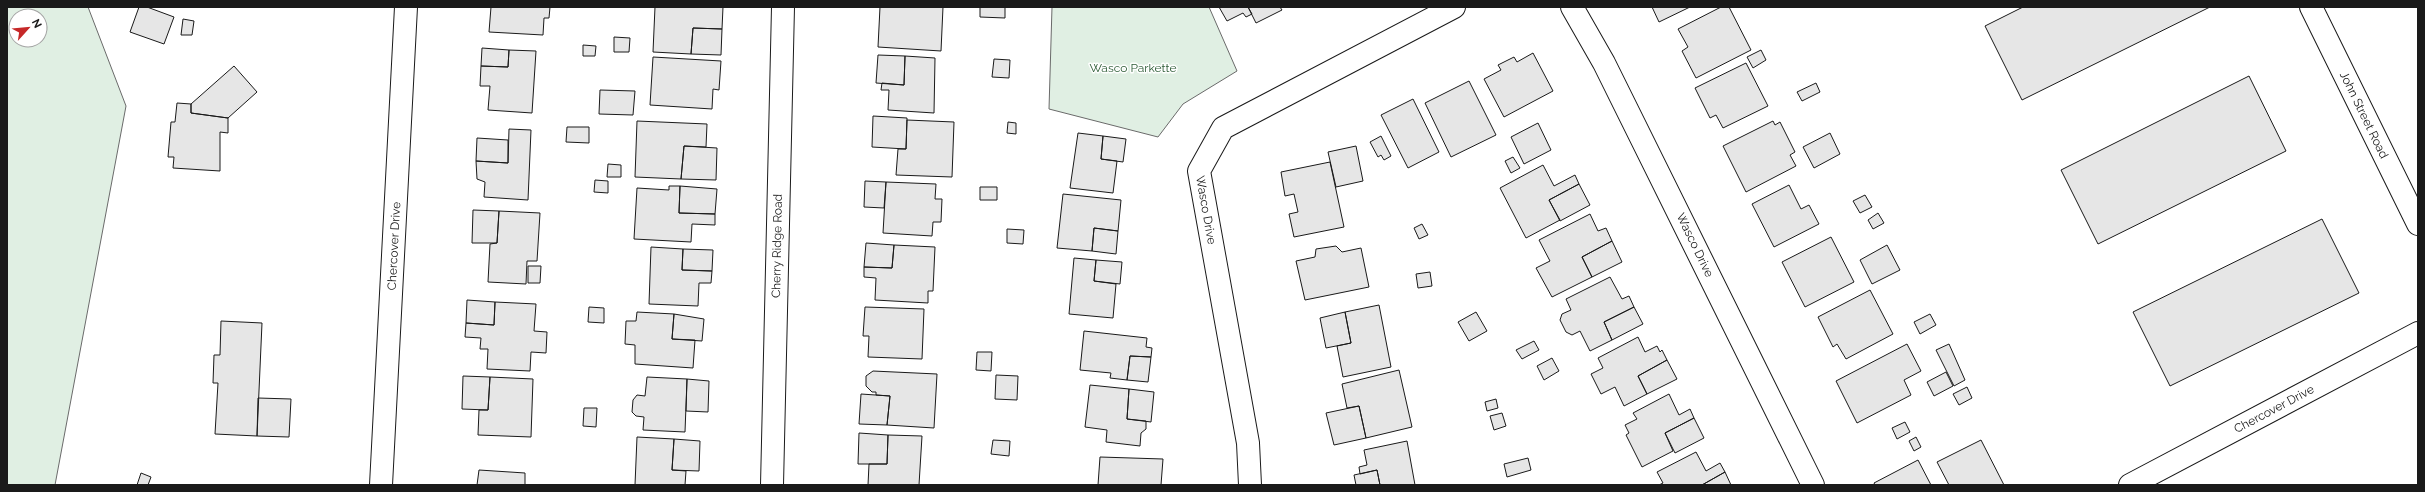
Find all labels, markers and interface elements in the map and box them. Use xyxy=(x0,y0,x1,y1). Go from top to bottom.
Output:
north arrow xyxy=(8,8,48,48)
text: N xyxy=(29,17,44,30)
park label: Wasco Parkette xyxy=(1089,61,1177,75)
street label: John Street Road xyxy=(2337,69,2391,161)
street label: Wasco Drive xyxy=(1193,175,1219,245)
street label: Cherry Ridge Road xyxy=(769,194,785,298)
street label: Chercover Drive xyxy=(385,201,403,291)
street label: Wasco Drive xyxy=(1673,211,1717,279)
street label: Chercover Drive xyxy=(2232,382,2316,436)

